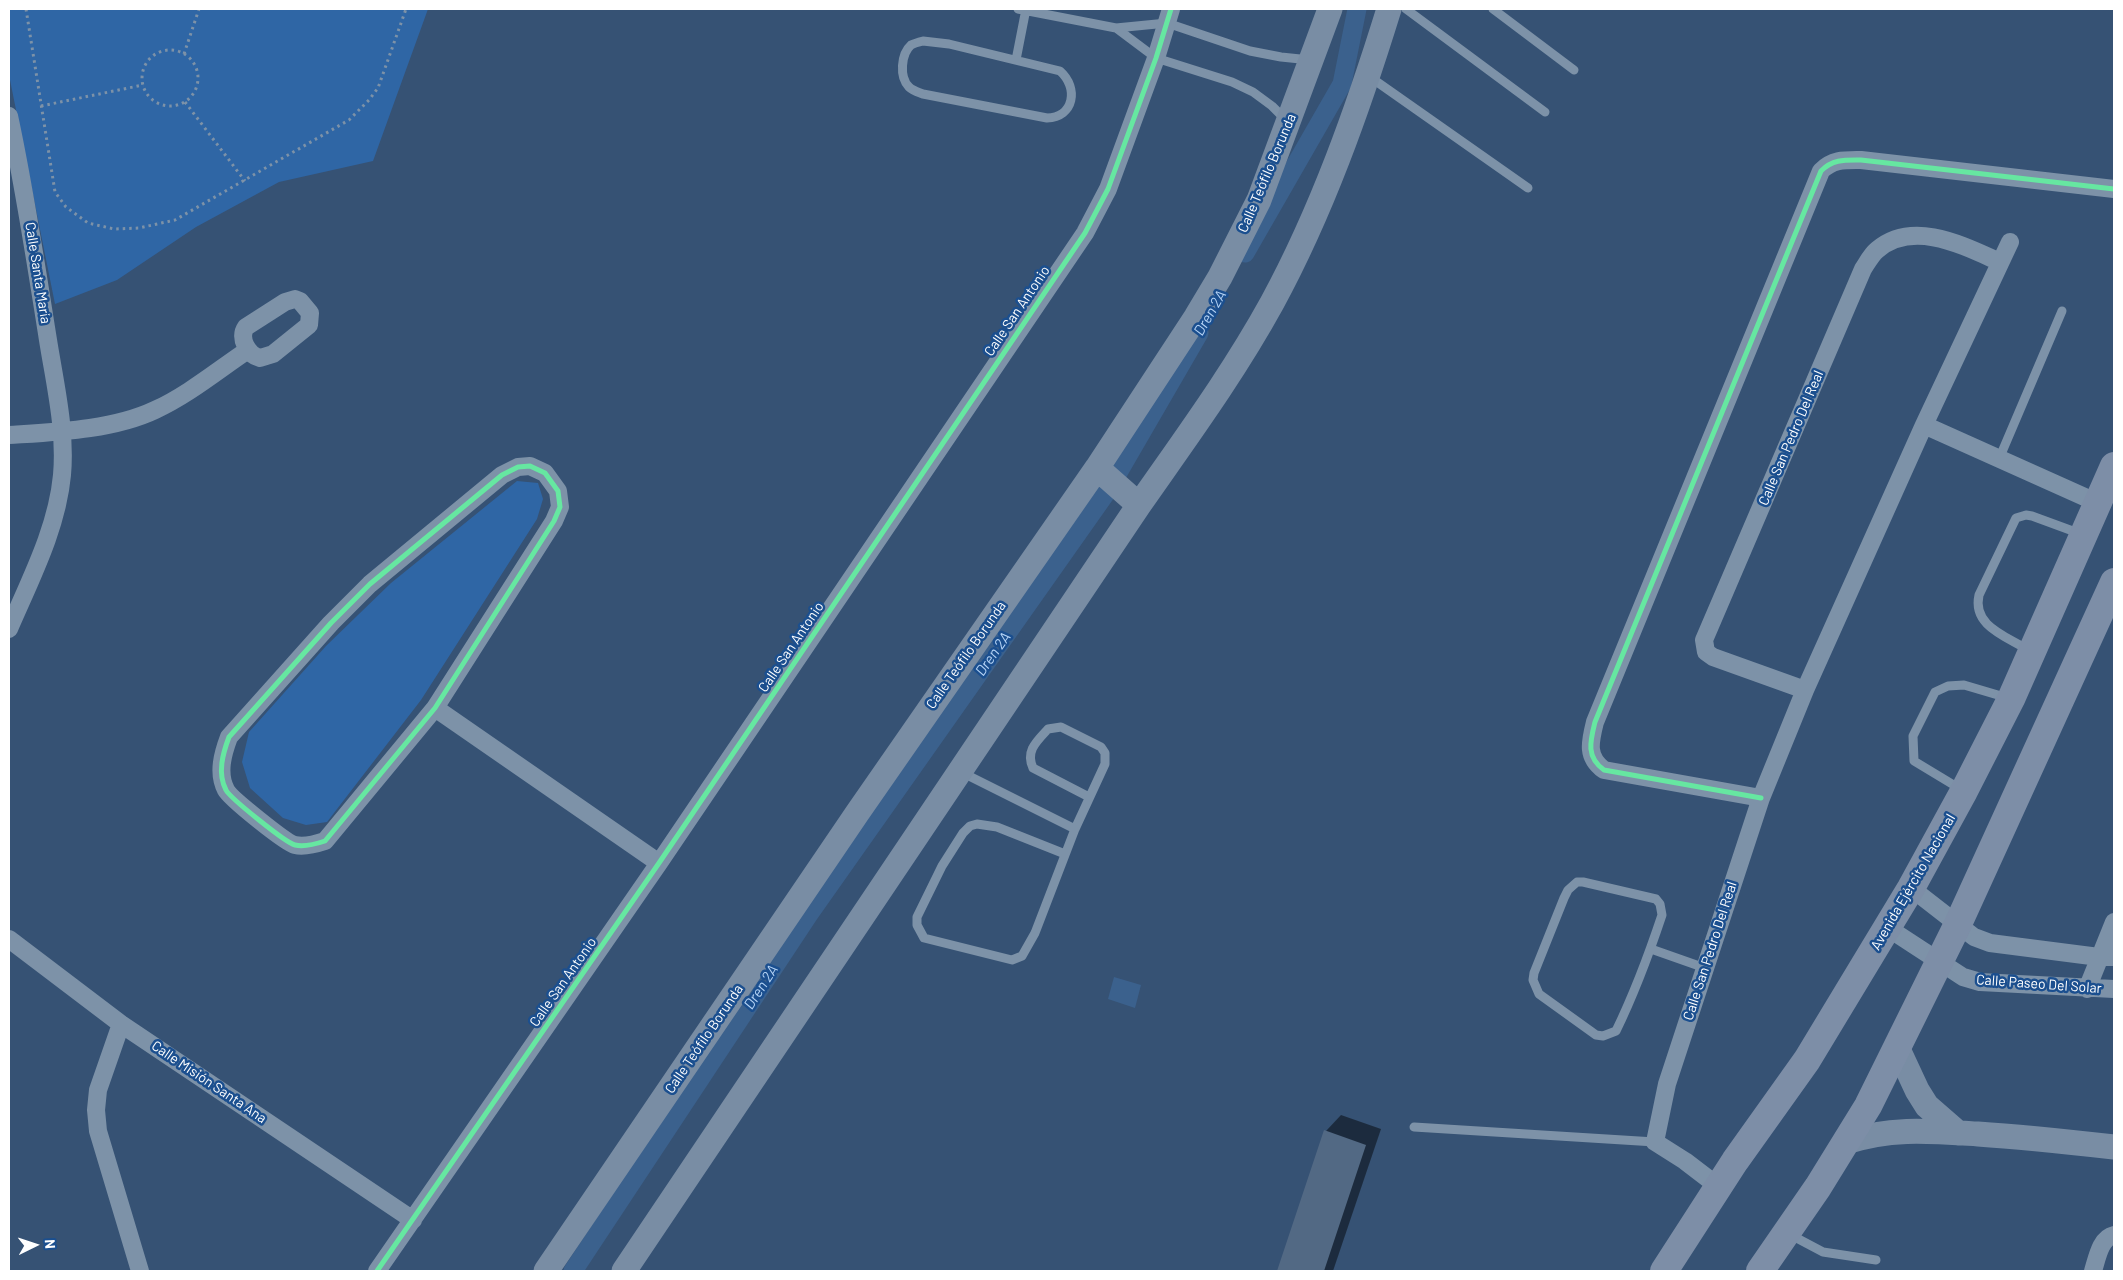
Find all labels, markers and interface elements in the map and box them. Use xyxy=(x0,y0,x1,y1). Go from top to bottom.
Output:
street label: Calle Teófilo Borunda xyxy=(1234,111,1300,235)
street label: Calle Santa María xyxy=(22,221,54,325)
street label: Calle San Antonio xyxy=(981,263,1053,359)
water label: Dren 2A xyxy=(1190,287,1230,339)
street label: Calle San Pedro Del Real xyxy=(1755,368,1827,508)
street label: Calle Teófilo Borunda xyxy=(923,598,1009,712)
street label: Calle San Antonio xyxy=(755,599,827,695)
water label: Dren 2A xyxy=(971,629,1015,679)
street label: Avenida Ejército Nacional xyxy=(1867,811,1959,953)
street label: Calle San Pedro Del Real xyxy=(1680,879,1740,1023)
street label: Calle San Antonio xyxy=(526,934,600,1030)
water label: Dren 2A xyxy=(740,961,782,1013)
street label: Calle Paseo Del Solar xyxy=(1976,971,2102,997)
street label: Calle Teófilo Borunda xyxy=(661,981,747,1097)
street label: Calle Misión Santa Ana xyxy=(148,1037,270,1127)
north arrow xyxy=(10,1220,60,1270)
text: N xyxy=(42,1239,59,1249)

